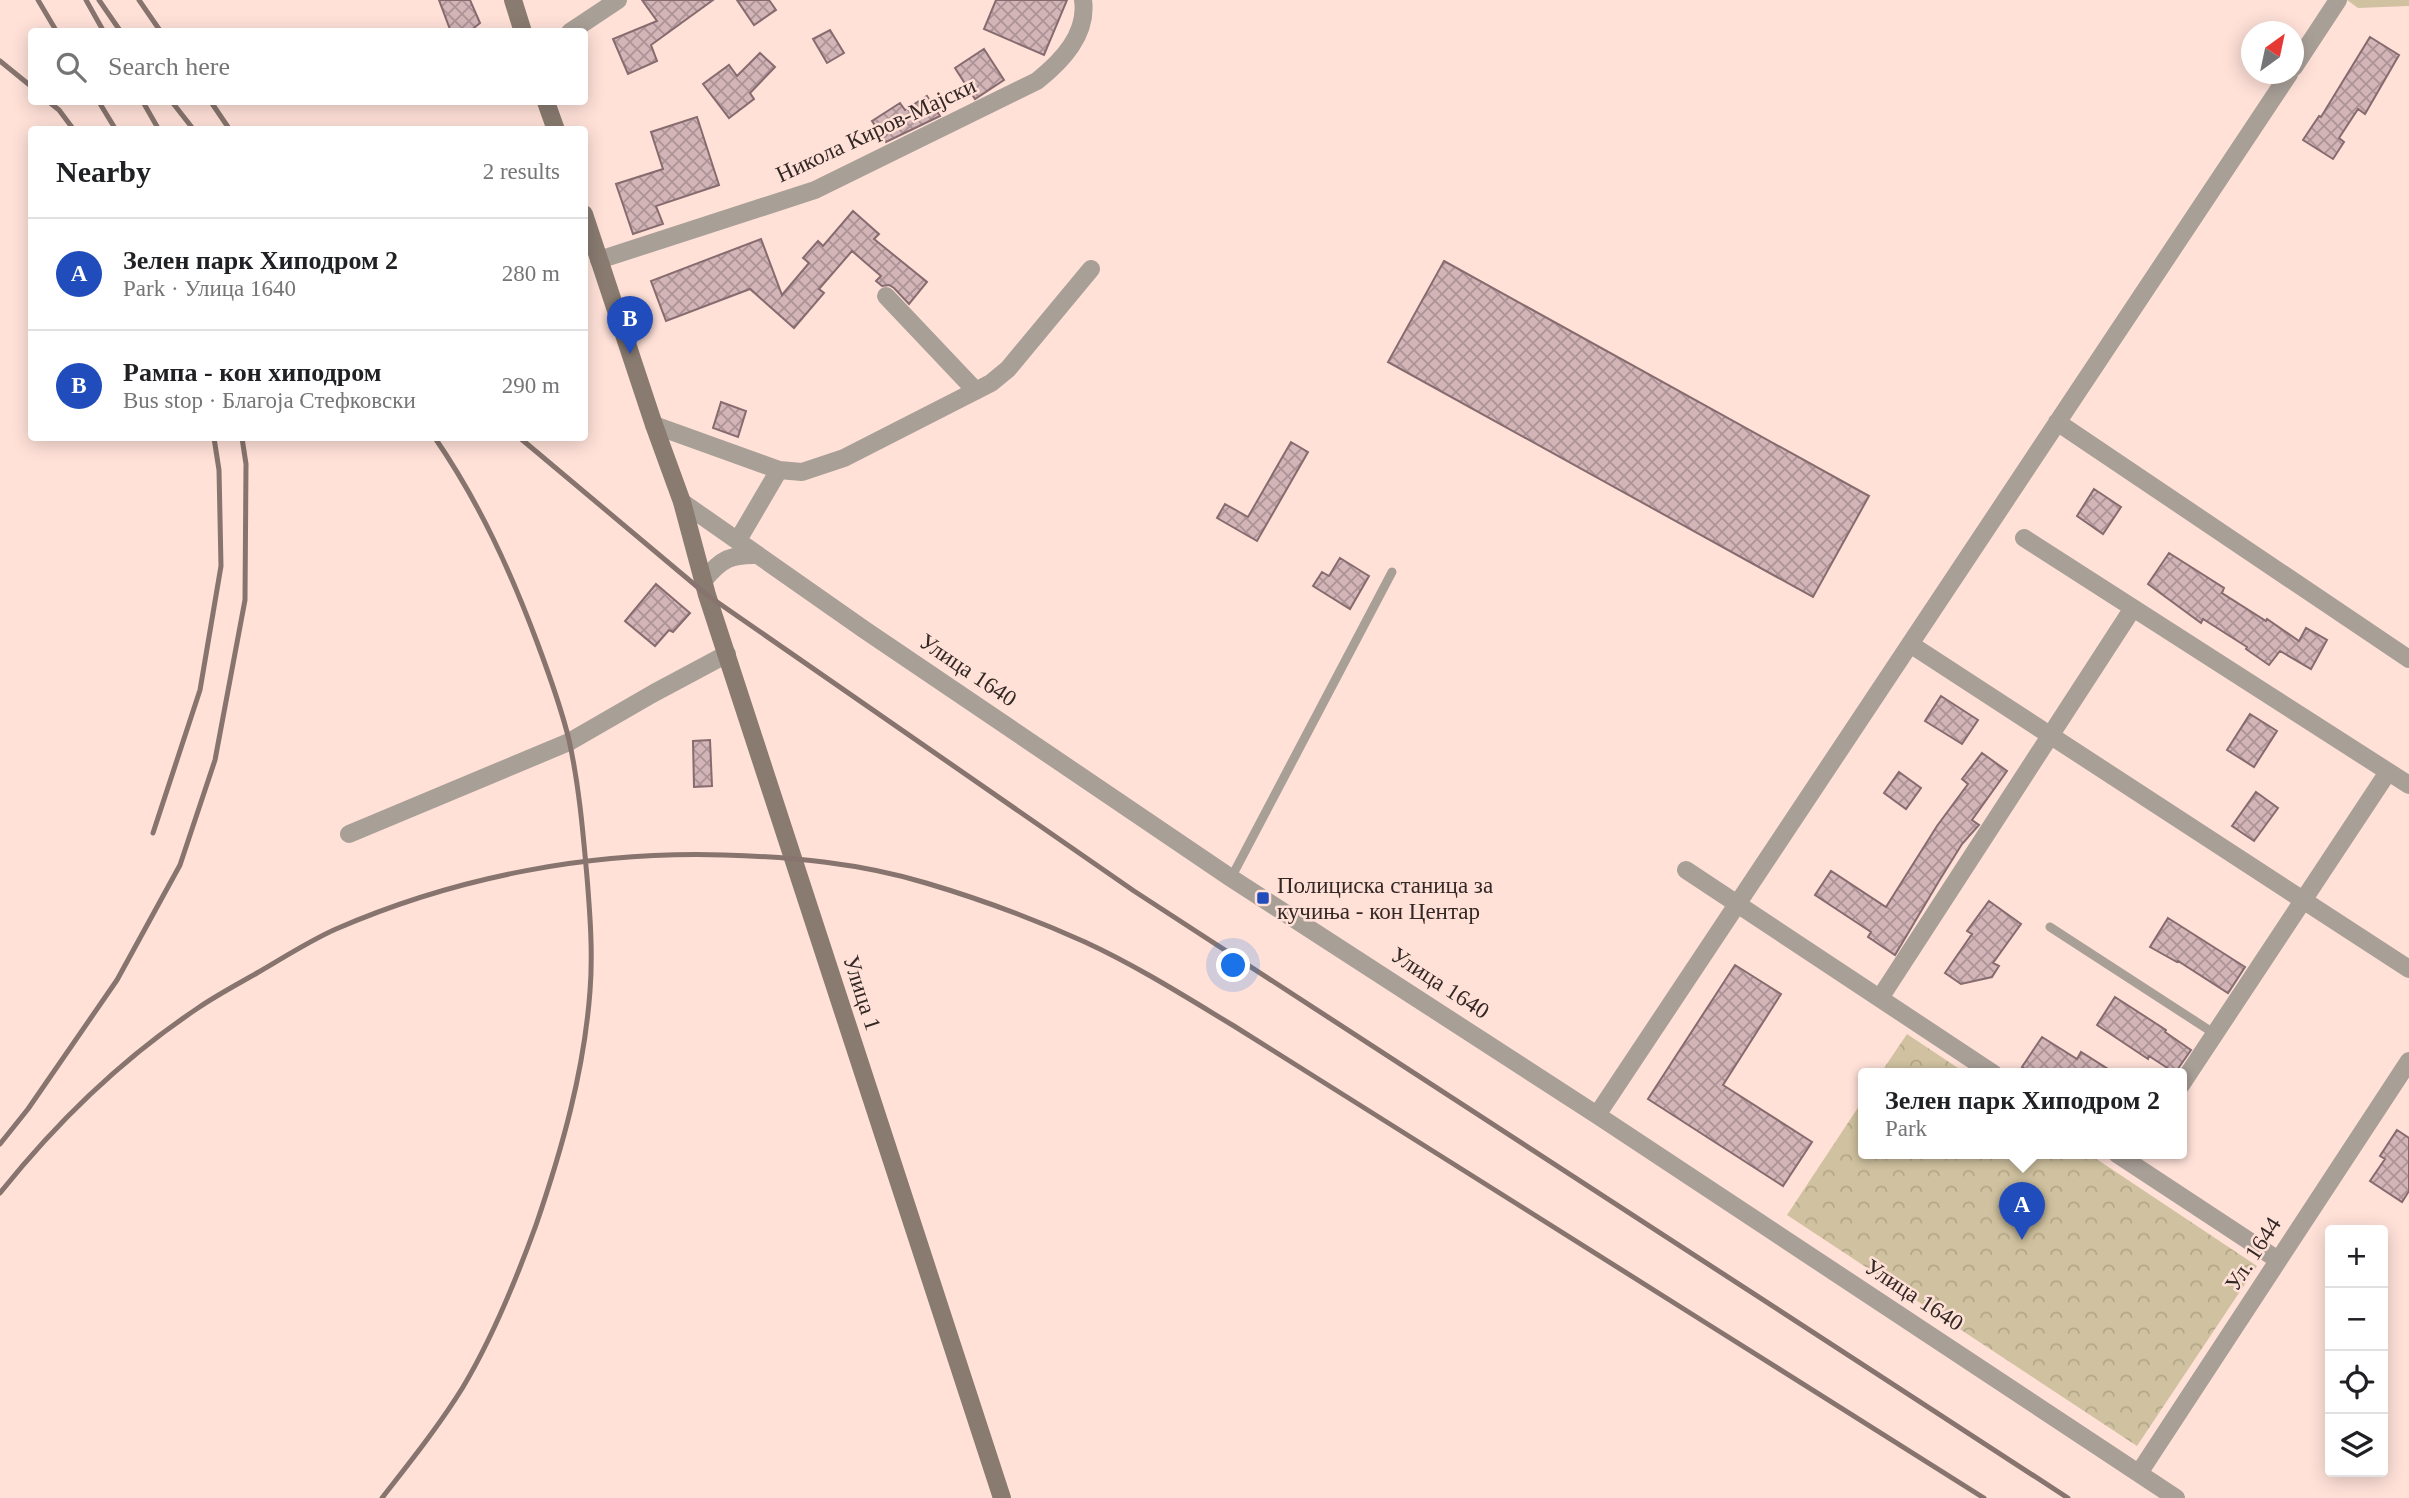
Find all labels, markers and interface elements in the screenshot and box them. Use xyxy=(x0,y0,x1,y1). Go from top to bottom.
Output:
north arrow xyxy=(2241,21,2304,84)
search box xyxy=(28,28,588,105)
icon: search xyxy=(52,48,90,86)
text: Search here xyxy=(108,52,230,81)
street label: Никола Киров-Мајски xyxy=(772,73,980,187)
text: Nearby xyxy=(56,155,151,188)
text: 2 results xyxy=(483,159,560,184)
text: Зелен парк Хиподром 2 xyxy=(123,246,398,275)
text: A xyxy=(71,261,87,286)
text: 280 m xyxy=(502,261,560,286)
text: Park · Улица 1640 xyxy=(123,276,296,301)
pin: B xyxy=(607,296,653,354)
text: Рампа - кон хиподром xyxy=(123,358,381,387)
text: B xyxy=(71,373,87,398)
text: 290 m xyxy=(502,373,560,398)
text: Bus stop · Благоја Стефковски xyxy=(123,388,416,413)
street label: Улица 1640 xyxy=(915,628,1021,712)
place label: Полициска станица за кучиња - кон Центар xyxy=(1277,873,1493,924)
marker: Полициска станица за кучиња - кон Центар xyxy=(1255,890,1271,906)
street label: Улица 1640 xyxy=(1386,942,1494,1024)
your location xyxy=(1216,948,1250,982)
street label: Улица 1 xyxy=(838,952,886,1034)
popup xyxy=(1858,1068,2187,1159)
text: Зелен парк Хиподром 2 xyxy=(1885,1086,2160,1115)
text: Park xyxy=(1885,1116,1927,1141)
pin: A xyxy=(1999,1182,2045,1240)
street label: Ул. 1644 xyxy=(2220,1212,2286,1295)
map controls xyxy=(2325,1225,2388,1477)
button: + xyxy=(2325,1225,2388,1288)
street label: Улица 1640 xyxy=(1860,1254,1968,1336)
button: − xyxy=(2325,1288,2388,1351)
button: locate xyxy=(2325,1351,2388,1414)
button: layers xyxy=(2325,1414,2388,1477)

